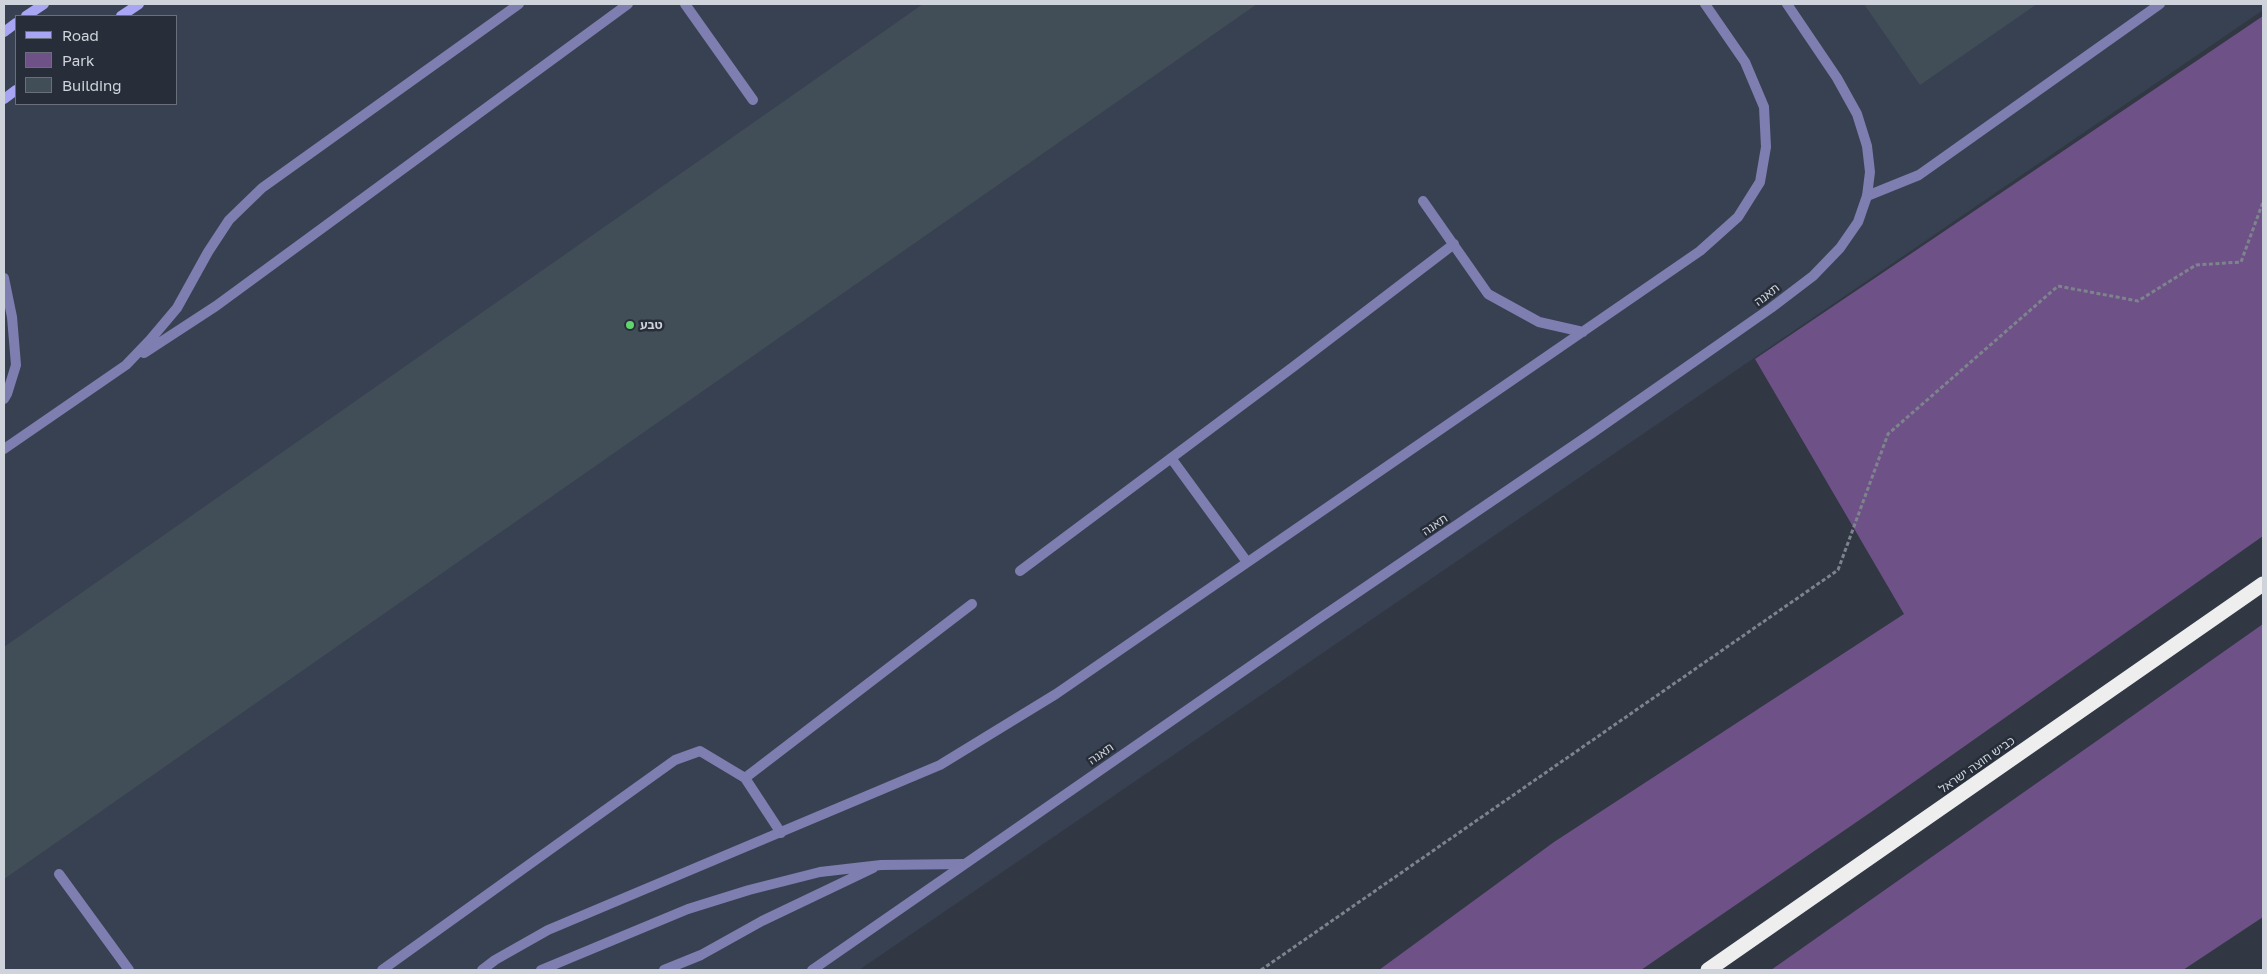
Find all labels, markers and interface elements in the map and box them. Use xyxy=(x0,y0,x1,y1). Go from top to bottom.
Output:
legend xyxy=(15,15,178,105)
text: Road xyxy=(62,26,99,44)
text: Park xyxy=(62,51,94,69)
text: Building xyxy=(62,76,122,94)
street label: תאנה xyxy=(1752,281,1782,309)
place label: טבע xyxy=(640,318,663,332)
marker: טבע xyxy=(624,319,636,331)
street label: תאנה xyxy=(1419,511,1451,539)
street label: כביש חוצה ישראל xyxy=(1936,733,2018,797)
street label: תאנה xyxy=(1085,740,1117,768)

